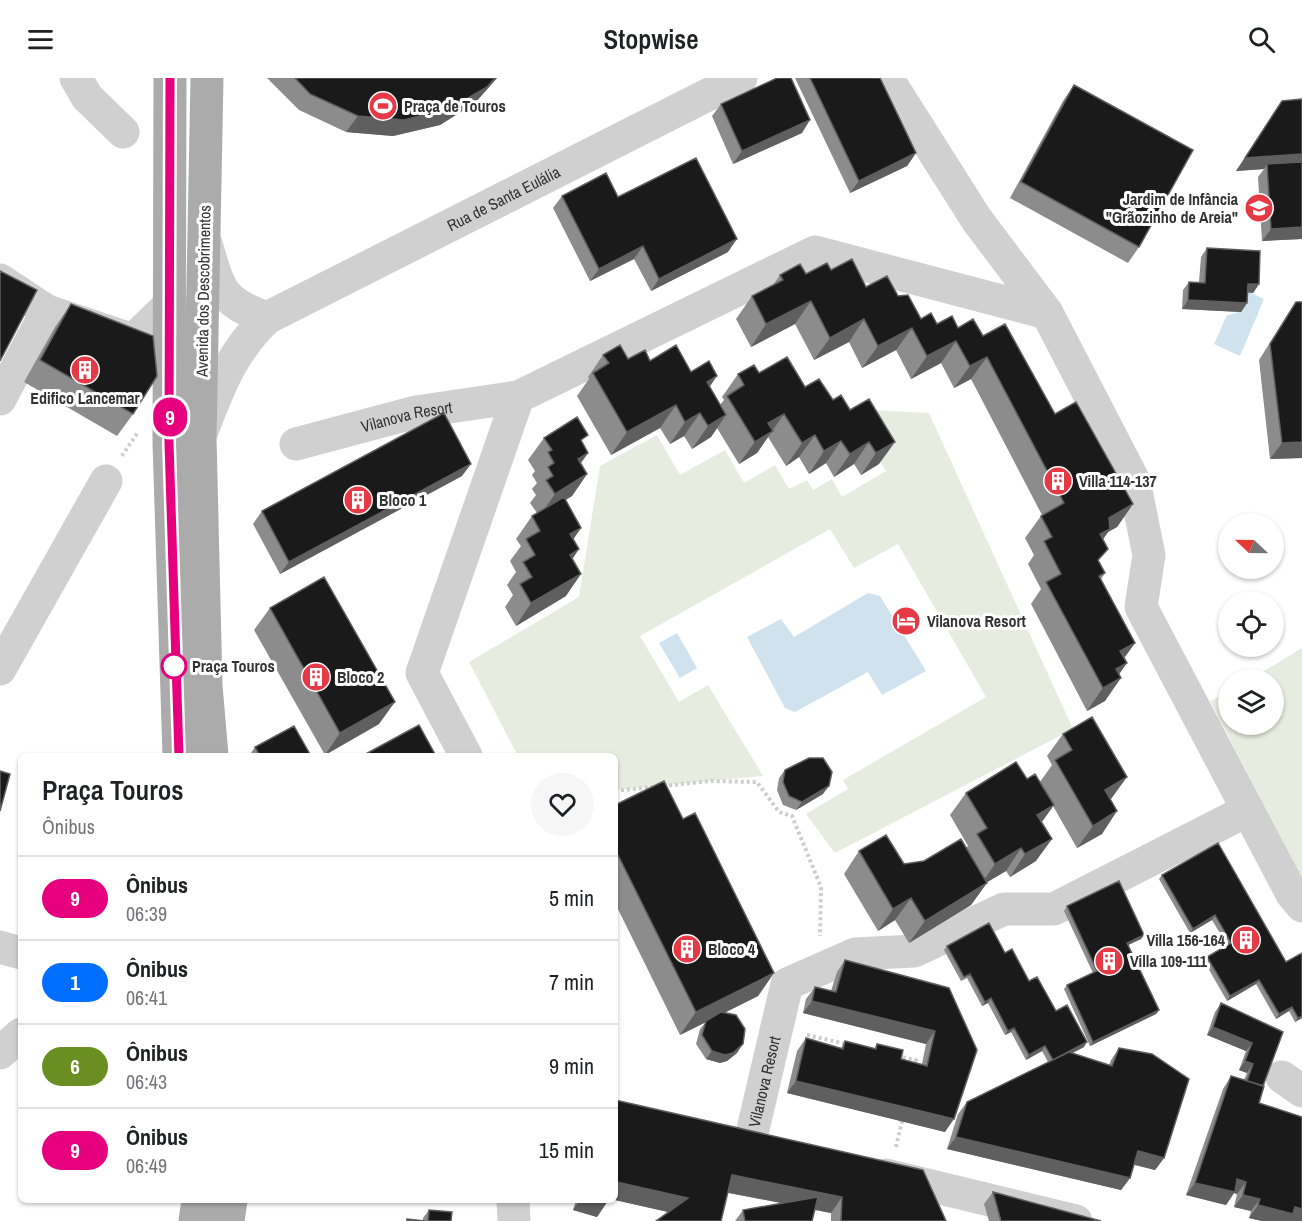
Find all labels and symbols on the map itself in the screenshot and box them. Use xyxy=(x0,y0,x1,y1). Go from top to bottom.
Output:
sports icon: Praça de Touros xyxy=(367,90,399,122)
place label: Praça de Touros xyxy=(404,95,506,117)
street label: Rua de Santa Eulália xyxy=(443,160,564,236)
place label: Jardim de Infância "Grãozinho de Areia" xyxy=(1106,188,1239,228)
school or university icon: Jardim de Infância "Grãozinho de Areia" xyxy=(1243,192,1275,224)
street label: Avenida dos Descobrimentos xyxy=(190,205,215,378)
building icon: Edifico Lancemar xyxy=(69,354,101,386)
place label: Edifico Lancemar xyxy=(30,387,141,409)
street label: Vilanova Resort xyxy=(358,396,454,437)
line badge: 9 xyxy=(150,398,189,436)
building icon: Villa 114-137 xyxy=(1042,465,1074,497)
place label: Villa 114-137 xyxy=(1079,470,1157,492)
building icon: Bloco 1 xyxy=(342,484,374,516)
place label: Bloco 1 xyxy=(379,489,427,511)
north arrow xyxy=(1218,513,1284,579)
hotel icon: Vilanova Resort xyxy=(890,605,922,637)
place label: Vilanova Resort xyxy=(927,610,1027,632)
marker: Praça Touros xyxy=(161,653,187,679)
place label: Praça Touros xyxy=(192,655,275,677)
building icon: Bloco 2 xyxy=(300,661,332,693)
place label: Bloco 2 xyxy=(337,666,384,688)
building icon: Villa 156-164 xyxy=(1230,924,1262,956)
place label: Villa 156-164 xyxy=(1146,929,1226,951)
building icon: Bloco 4 xyxy=(671,933,703,965)
place label: Bloco 4 xyxy=(708,938,756,960)
building icon: Villa 109-111 xyxy=(1093,945,1125,977)
place label: Villa 109-111 xyxy=(1130,950,1208,972)
street label: Vilanova Resort xyxy=(743,1033,786,1130)

